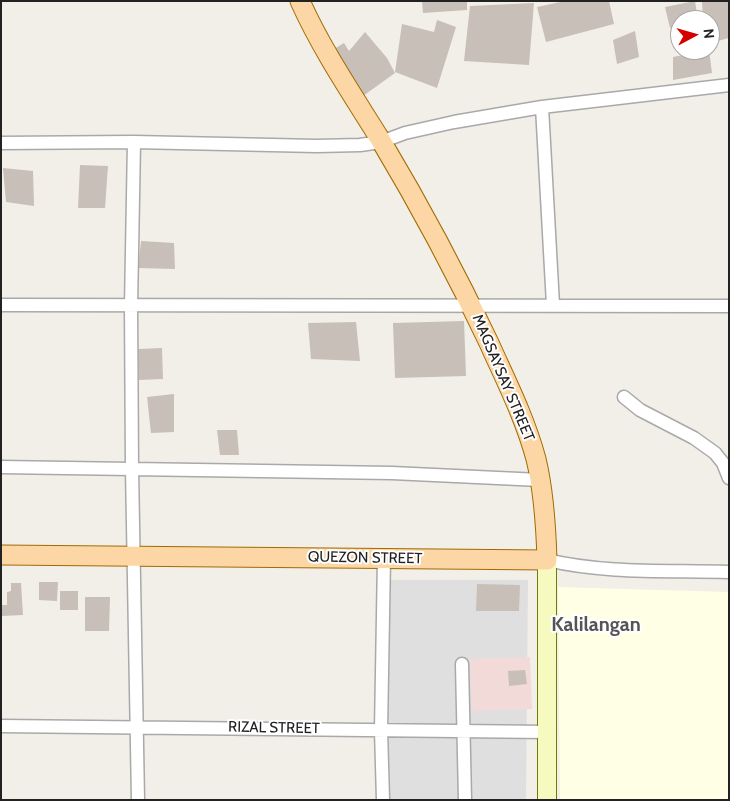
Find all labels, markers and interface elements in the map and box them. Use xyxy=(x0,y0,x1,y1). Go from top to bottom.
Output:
north arrow xyxy=(670,10,720,60)
text: N xyxy=(699,28,718,39)
street label: MAGSAYSAY STREET xyxy=(468,312,538,444)
street label: QUEZON STREET xyxy=(308,548,422,568)
district label: Kalilangan xyxy=(551,613,641,637)
street label: RIZAL STREET xyxy=(228,718,320,738)

